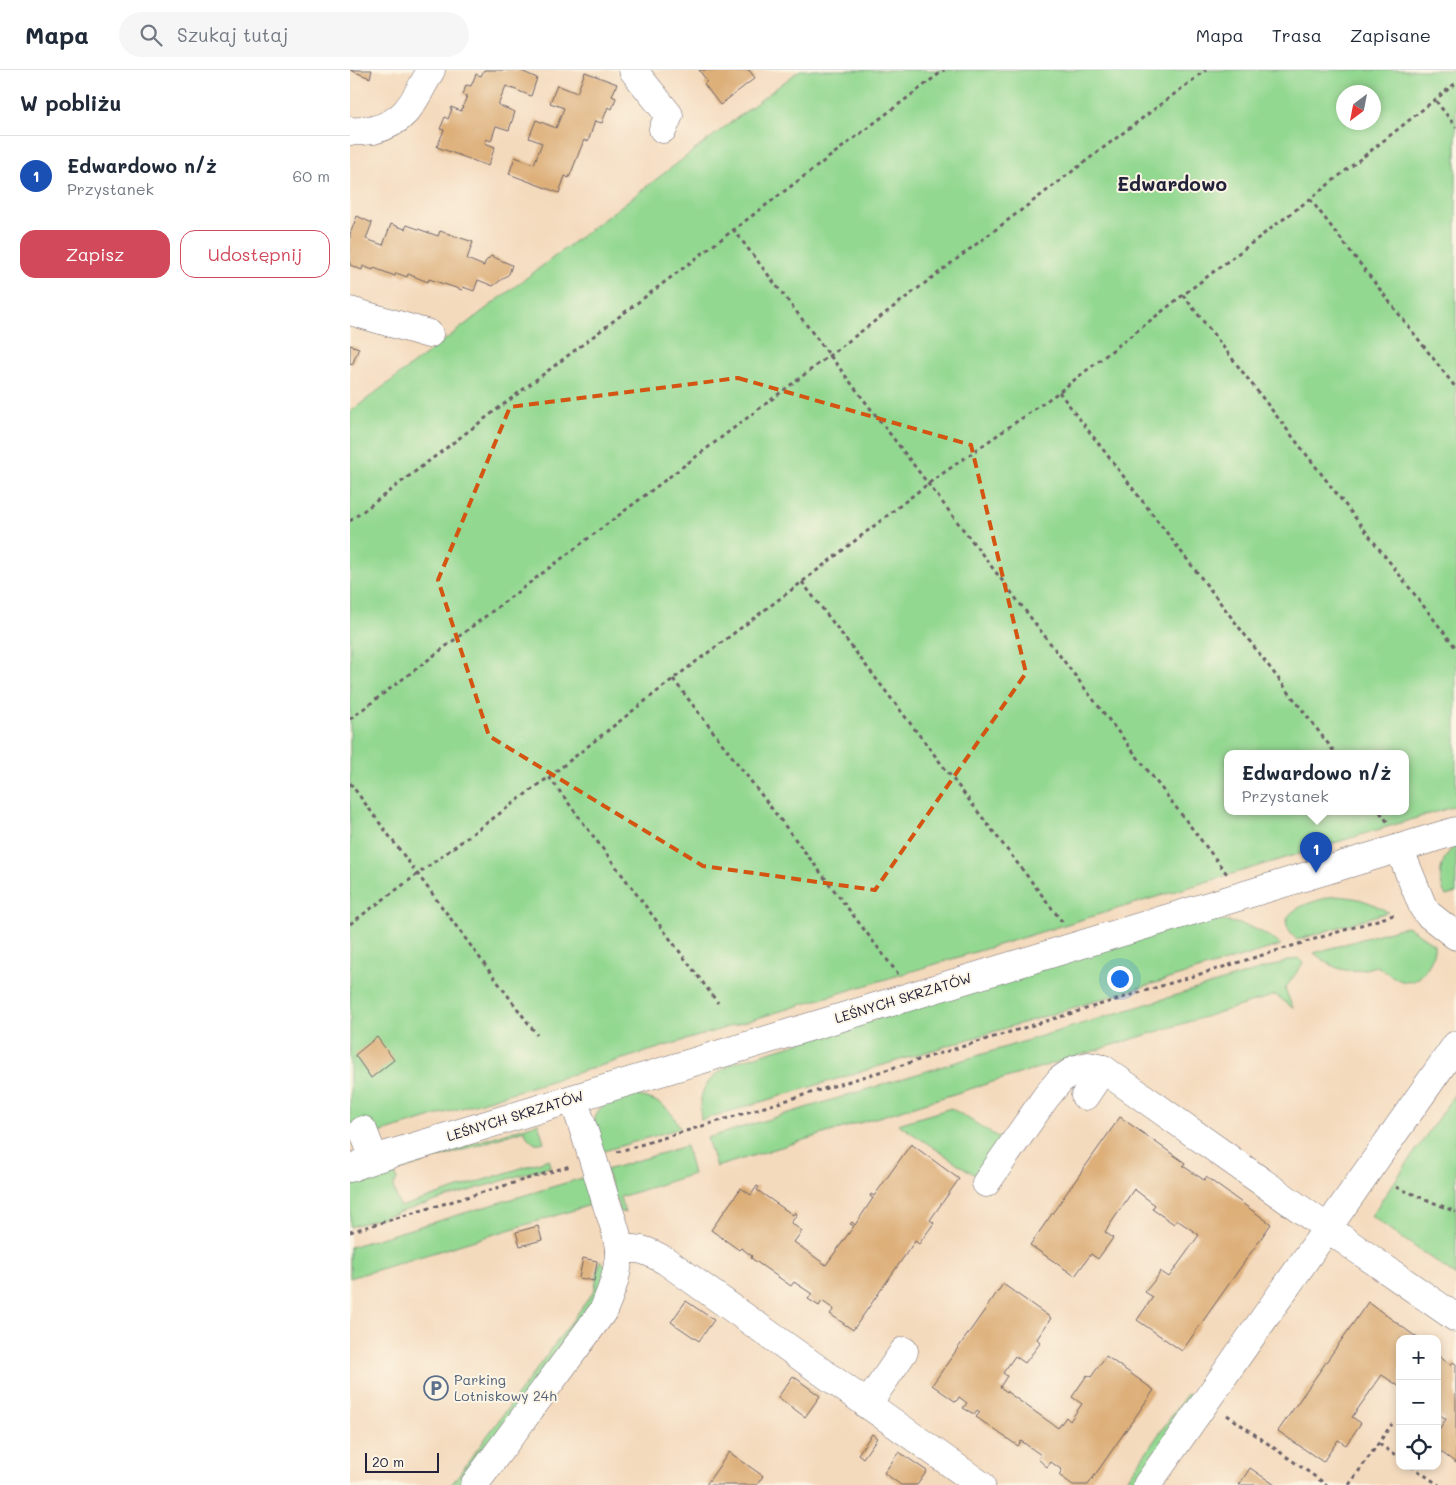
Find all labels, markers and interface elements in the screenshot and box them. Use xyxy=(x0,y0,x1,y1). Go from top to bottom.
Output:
search box xyxy=(119,12,469,57)
text: Mapa xyxy=(25,19,89,50)
icon: search xyxy=(137,21,165,49)
text: Szukaj tutaj xyxy=(177,22,288,47)
text: Mapa xyxy=(1196,23,1244,47)
text: Trasa xyxy=(1272,23,1322,47)
text: Zapisane xyxy=(1350,23,1431,47)
north arrow xyxy=(1336,85,1381,130)
text: W pobliżu xyxy=(20,89,121,116)
text: Edwardowo n/ż xyxy=(67,153,217,178)
text: 1 xyxy=(32,165,40,186)
text: 60 m xyxy=(293,165,330,186)
district label: Edwardowo xyxy=(1117,171,1227,196)
text: Przystanek xyxy=(67,178,154,199)
button: Zapisz xyxy=(20,230,170,278)
button: Udostępnij xyxy=(180,230,330,278)
popup xyxy=(1224,750,1409,815)
text: Edwardowo n/ż xyxy=(1242,760,1391,785)
text: Przystanek xyxy=(1242,785,1329,806)
pin: 1 xyxy=(1300,832,1332,873)
your location xyxy=(1107,966,1133,992)
street label: LEŚNYCH SKRZATÓW xyxy=(832,968,974,1027)
street label: LEŚNYCH SKRZATÓW xyxy=(444,1086,586,1145)
map controls xyxy=(1396,1335,1441,1470)
button: + xyxy=(1396,1335,1441,1380)
place label: Parking Lotniskowy 24h xyxy=(454,1370,557,1405)
parking icon: Parking Lotniskowy 24h xyxy=(423,1375,449,1401)
button: − xyxy=(1396,1380,1441,1425)
button: locate xyxy=(1396,1425,1441,1470)
scale bar xyxy=(365,1450,439,1473)
text: 20 m xyxy=(372,1452,404,1471)

